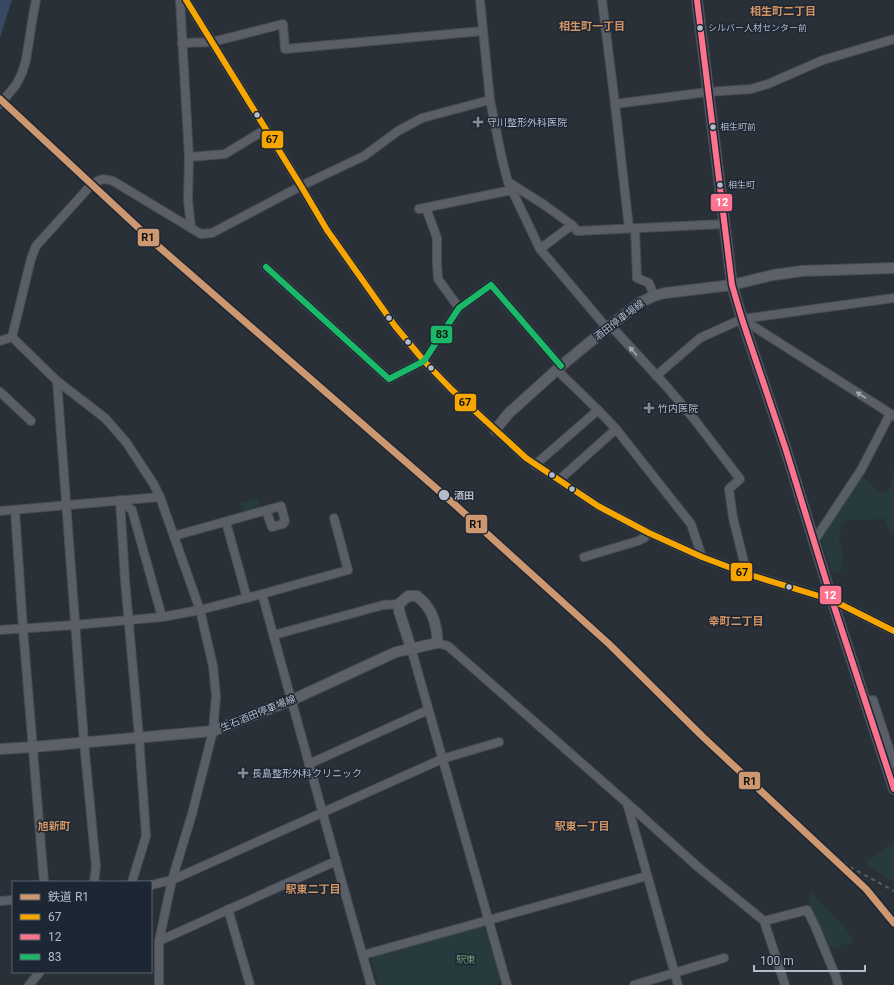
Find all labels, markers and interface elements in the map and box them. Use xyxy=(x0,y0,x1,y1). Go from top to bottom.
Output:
district label: 相生町二丁目 xyxy=(750,5,816,18)
district label: 相生町一丁目 xyxy=(559,20,625,33)
place label: シルバー人材センター前 xyxy=(708,22,807,33)
marker: シルバー人材センター前 xyxy=(695,23,705,33)
unlabelled marker xyxy=(252,110,262,120)
marker: 守川整形外科医院 xyxy=(472,116,484,128)
place label: 守川整形外科医院 xyxy=(487,117,567,128)
marker: 相生町前 xyxy=(708,122,718,132)
place label: 相生町前 xyxy=(720,122,756,132)
line badge: 67 xyxy=(261,130,284,149)
text: 67 xyxy=(266,133,278,146)
marker: 相生町 xyxy=(715,180,725,190)
place label: 相生町 xyxy=(728,180,755,190)
line badge: 12 xyxy=(710,193,733,212)
text: 12 xyxy=(716,196,728,209)
line badge: R1 xyxy=(137,228,160,247)
text: R1 xyxy=(141,231,155,244)
street label: 酒田停車場線 xyxy=(592,298,646,342)
unlabelled marker xyxy=(384,313,394,323)
line badge: 83 xyxy=(430,325,453,344)
text: 83 xyxy=(436,328,448,341)
unlabelled marker xyxy=(403,337,413,347)
one-way arrow xyxy=(629,346,638,355)
unlabelled marker xyxy=(426,363,436,373)
one-way arrow xyxy=(856,391,866,399)
line badge: 67 xyxy=(454,393,477,412)
text: 67 xyxy=(459,396,471,409)
marker: 竹内医院 xyxy=(643,402,655,414)
place label: 竹内医院 xyxy=(658,403,698,414)
unlabelled marker xyxy=(547,470,557,480)
unlabelled marker xyxy=(567,484,577,494)
marker: 酒田 xyxy=(437,488,451,502)
place label: 酒田 xyxy=(454,490,474,501)
line badge: R1 xyxy=(465,514,488,534)
text: R1 xyxy=(469,518,483,531)
line badge: 67 xyxy=(730,562,753,582)
text: 67 xyxy=(736,566,748,579)
unlabelled marker xyxy=(784,582,794,592)
line badge: 12 xyxy=(819,585,842,605)
text: 12 xyxy=(824,589,836,602)
district label: 幸町二丁目 xyxy=(709,615,764,628)
street label: 生石酒田停車場線 xyxy=(219,693,297,733)
marker: 長島整形外科クリニック xyxy=(237,767,249,779)
place label: 長島整形外科クリニック xyxy=(252,768,362,779)
line badge: R1 xyxy=(738,771,761,790)
text: R1 xyxy=(743,775,757,788)
district label: 旭新町 xyxy=(38,820,71,833)
district label: 駅東一丁目 xyxy=(555,820,610,833)
legend xyxy=(12,881,152,973)
district label: 駅東二丁目 xyxy=(286,883,341,896)
text: 鉄道 R1 xyxy=(48,890,89,904)
text: 67 xyxy=(48,910,62,924)
text: 12 xyxy=(48,930,62,944)
scale bar xyxy=(754,947,865,973)
text: 83 xyxy=(48,950,62,964)
park label: 駅東 xyxy=(456,954,476,965)
text: 100 m xyxy=(760,954,794,968)

